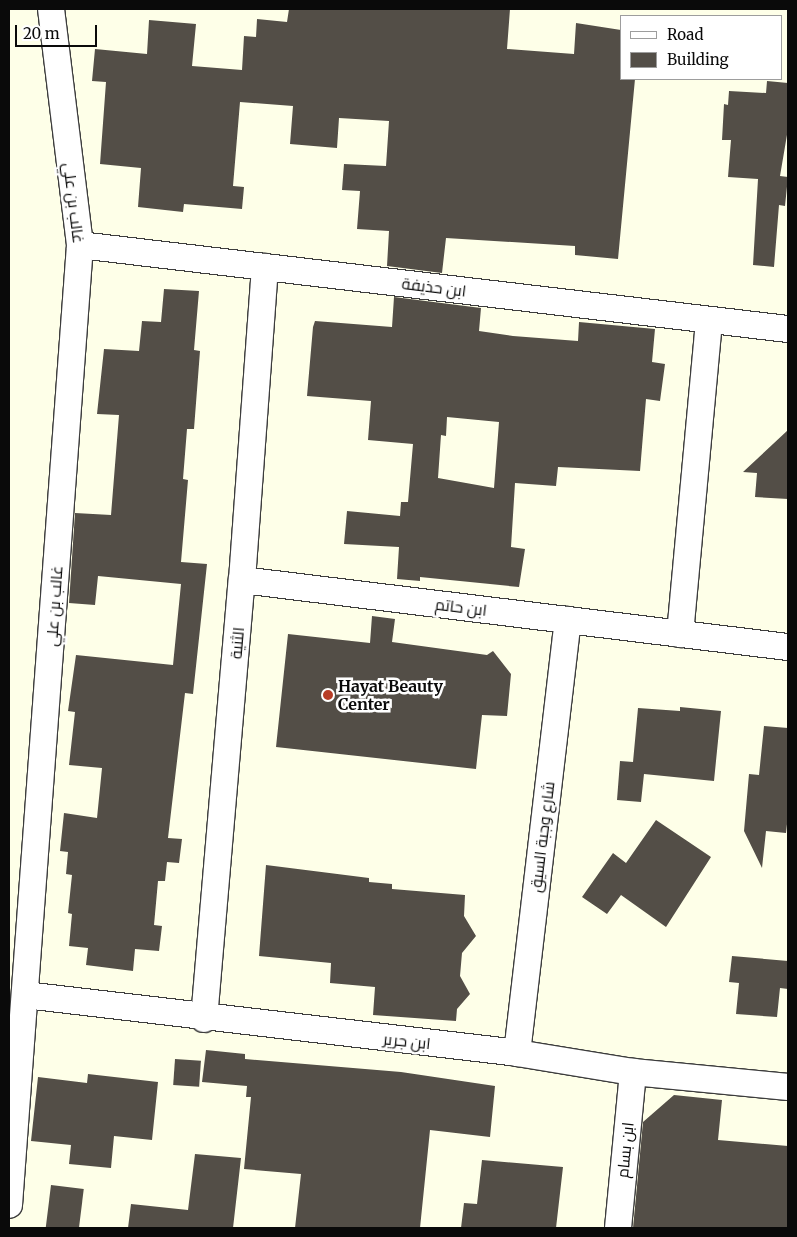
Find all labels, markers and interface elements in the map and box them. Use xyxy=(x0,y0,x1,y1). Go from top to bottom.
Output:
scale bar xyxy=(18,15,100,47)
legend xyxy=(620,15,782,80)
text: 20 m xyxy=(23,24,60,43)
text: Road xyxy=(667,25,703,44)
text: Building xyxy=(667,50,729,69)
street label: غالب بن علي xyxy=(60,162,88,244)
street label: ابن حذيفة xyxy=(401,274,467,300)
street label: غالب بن علي xyxy=(42,565,66,647)
street label: ابن حاتم xyxy=(434,594,488,620)
street label: الثنية xyxy=(226,626,248,660)
place label: Hayat Beauty Center xyxy=(338,676,443,714)
marker: Hayat Beauty Center xyxy=(322,689,334,701)
street label: شارع وجبة السيق xyxy=(526,780,558,894)
street label: ابن جرير xyxy=(382,1029,432,1053)
street label: ابن بسام xyxy=(613,1121,637,1179)

